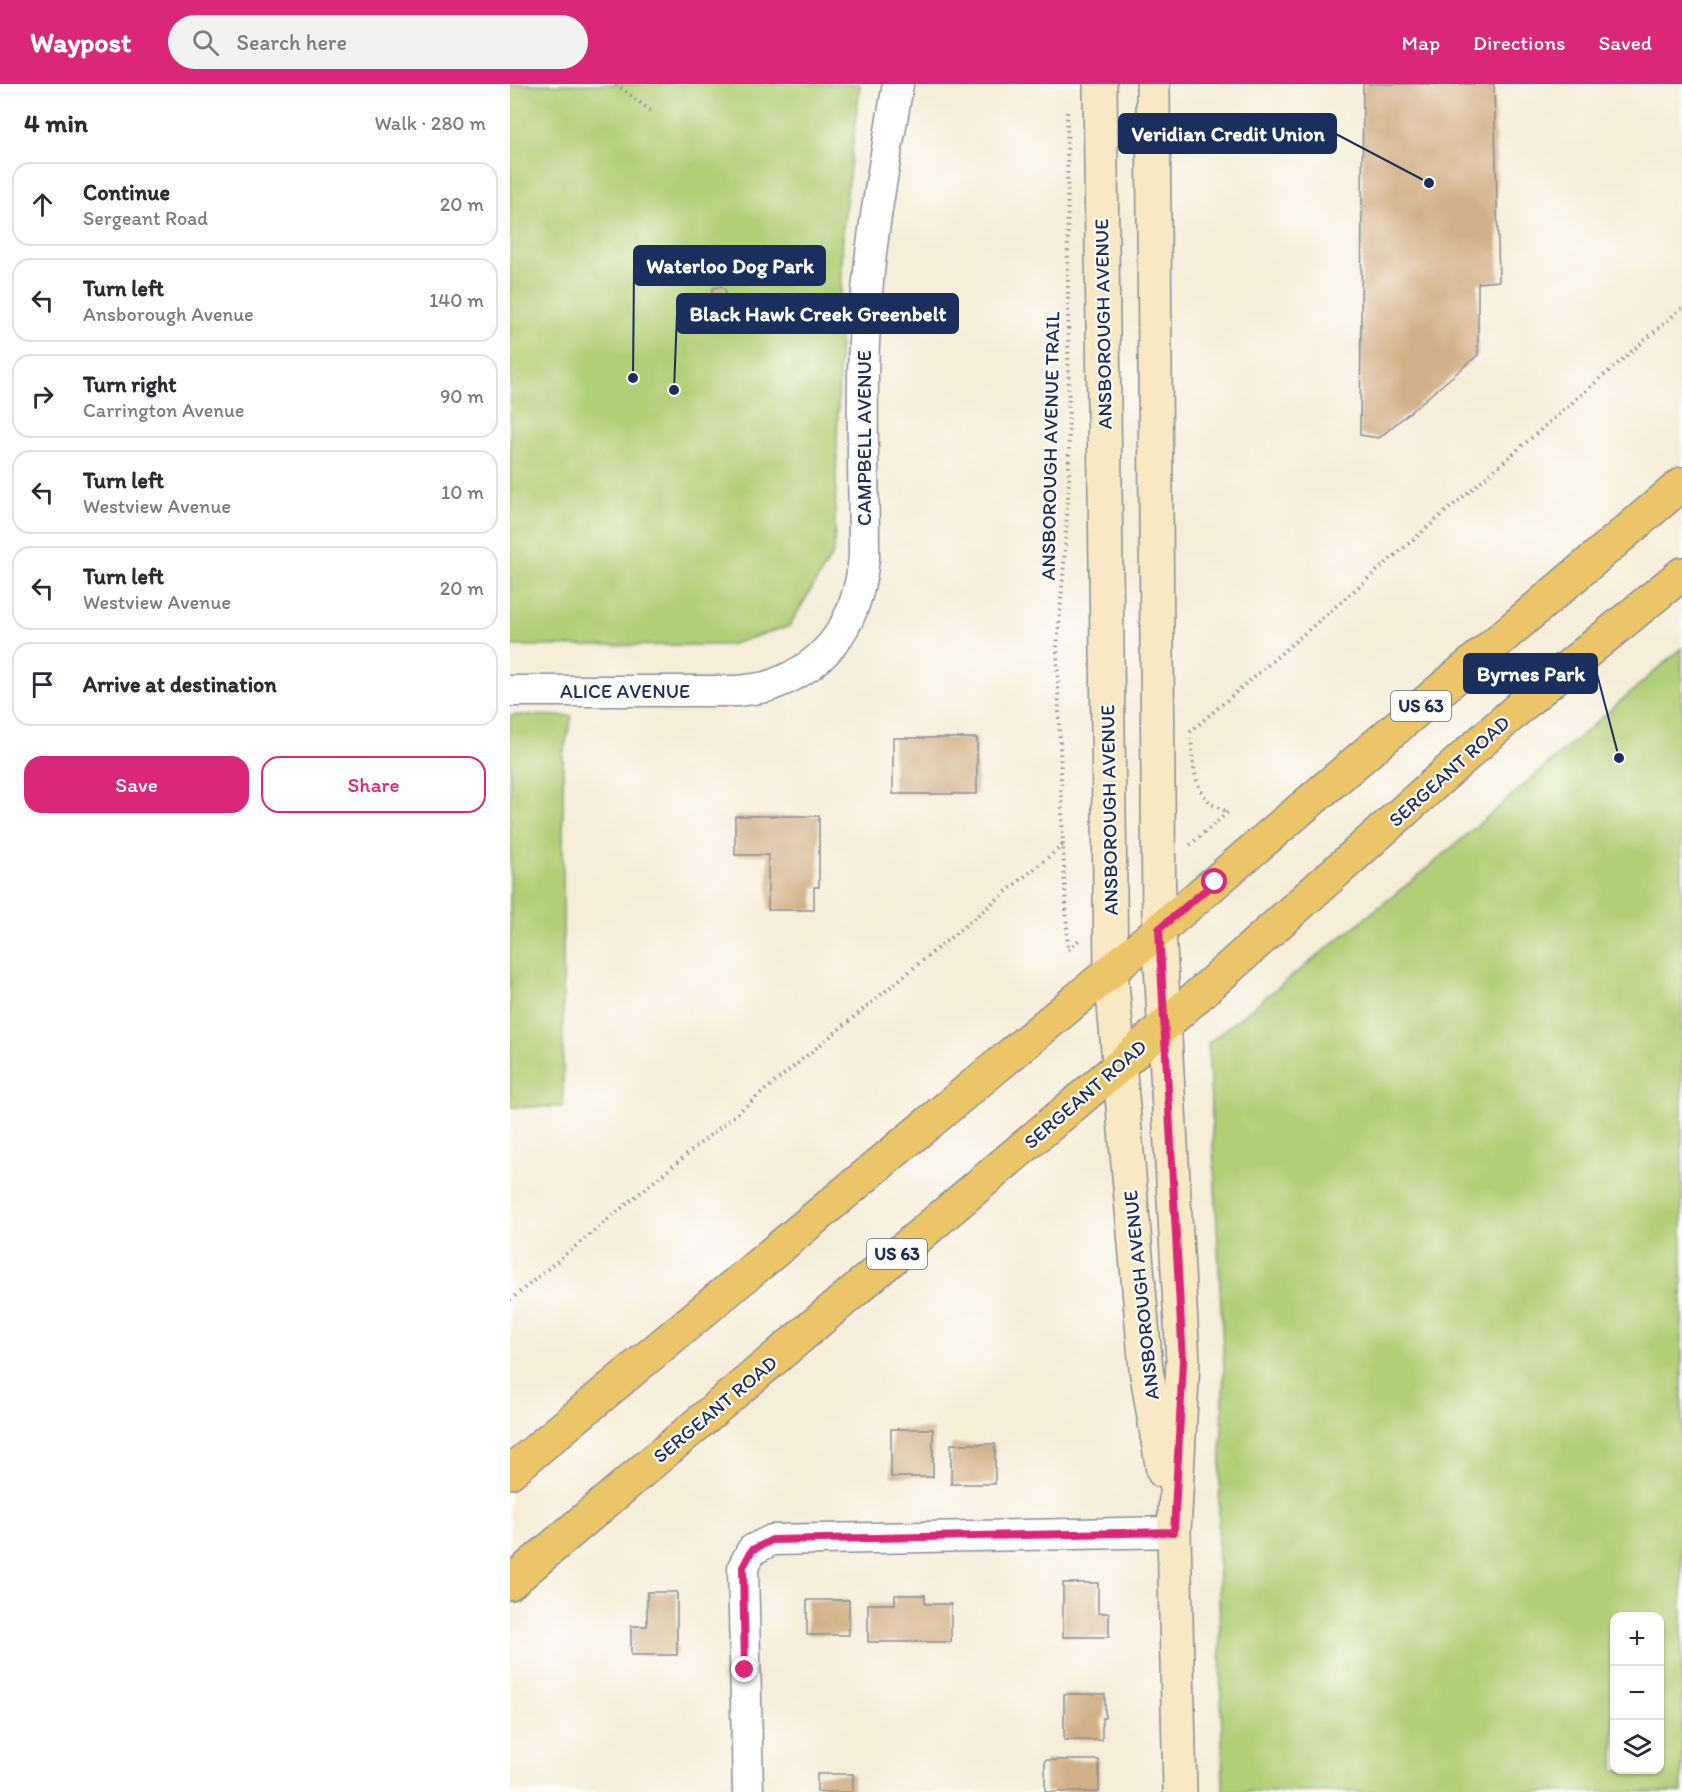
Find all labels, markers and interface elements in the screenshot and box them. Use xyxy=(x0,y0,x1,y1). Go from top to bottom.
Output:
search box xyxy=(168,15,588,69)
text: Waypost xyxy=(30,25,132,59)
icon: search xyxy=(189,26,222,59)
text: Search here xyxy=(237,29,347,56)
text: Map xyxy=(1402,30,1440,55)
text: Directions xyxy=(1473,30,1565,55)
text: Saved xyxy=(1598,30,1652,55)
text: 4 min xyxy=(24,107,88,139)
text: Walk · 280 m xyxy=(374,111,486,135)
callout: Veridian Credit Union xyxy=(1119,114,1336,153)
text: Veridian Credit Union xyxy=(1131,121,1325,146)
text: Continue xyxy=(83,179,170,206)
icon: ahead xyxy=(26,188,59,221)
text: 20 m xyxy=(440,192,484,216)
text: Sergeant Road xyxy=(83,206,208,230)
street label: ANSBOROUGH AVENUE xyxy=(1089,218,1117,430)
callout: Waterloo Dog Park xyxy=(634,246,825,285)
text: Waterloo Dog Park xyxy=(646,253,815,279)
text: Turn left xyxy=(83,275,164,302)
icon: left xyxy=(26,284,59,317)
text: 140 m xyxy=(429,288,484,312)
callout: Black Hawk Creek Greenbelt xyxy=(677,294,958,333)
text: Black Hawk Creek Greenbelt xyxy=(690,301,947,326)
text: Ansborough Avenue xyxy=(83,302,254,326)
street label: ANSBOROUGH AVENUE TRAIL xyxy=(1036,311,1064,581)
street label: CAMPBELL AVENUE xyxy=(852,350,876,526)
text: Turn right xyxy=(83,371,177,398)
icon: right xyxy=(26,380,59,413)
text: 90 m xyxy=(440,384,484,408)
text: Carrington Avenue xyxy=(83,398,245,422)
text: Turn left xyxy=(83,467,164,494)
icon: left xyxy=(26,476,59,509)
text: 10 m xyxy=(441,480,484,504)
text: Westview Avenue xyxy=(83,494,231,518)
text: Turn left xyxy=(83,563,164,590)
icon: left xyxy=(26,572,59,605)
text: 20 m xyxy=(440,576,484,600)
text: Westview Avenue xyxy=(83,590,231,614)
callout: Byrnes Park xyxy=(1464,654,1597,693)
text: Byrnes Park xyxy=(1477,661,1586,687)
icon: arrive xyxy=(26,668,59,701)
text: Arrive at destination xyxy=(83,671,277,698)
street label: ALICE AVENUE xyxy=(560,679,690,703)
road number: US 63 xyxy=(1391,691,1451,721)
street label: ANSBOROUGH AVENUE xyxy=(1095,704,1123,916)
street label: SERGEANT ROAD xyxy=(1384,710,1514,832)
button: Save xyxy=(24,756,249,813)
button: Share xyxy=(261,756,486,813)
route start xyxy=(1201,868,1227,894)
street label: SERGEANT ROAD xyxy=(1019,1034,1151,1154)
street label: ANSBOROUGH AVENUE xyxy=(1118,1189,1164,1401)
road number: US 63 xyxy=(867,1239,927,1269)
street label: SERGEANT ROAD xyxy=(648,1350,782,1468)
map controls xyxy=(1610,1612,1664,1774)
button: + xyxy=(1610,1612,1664,1666)
route end xyxy=(731,1656,757,1682)
button: − xyxy=(1610,1666,1664,1720)
button: layers xyxy=(1610,1720,1664,1774)

